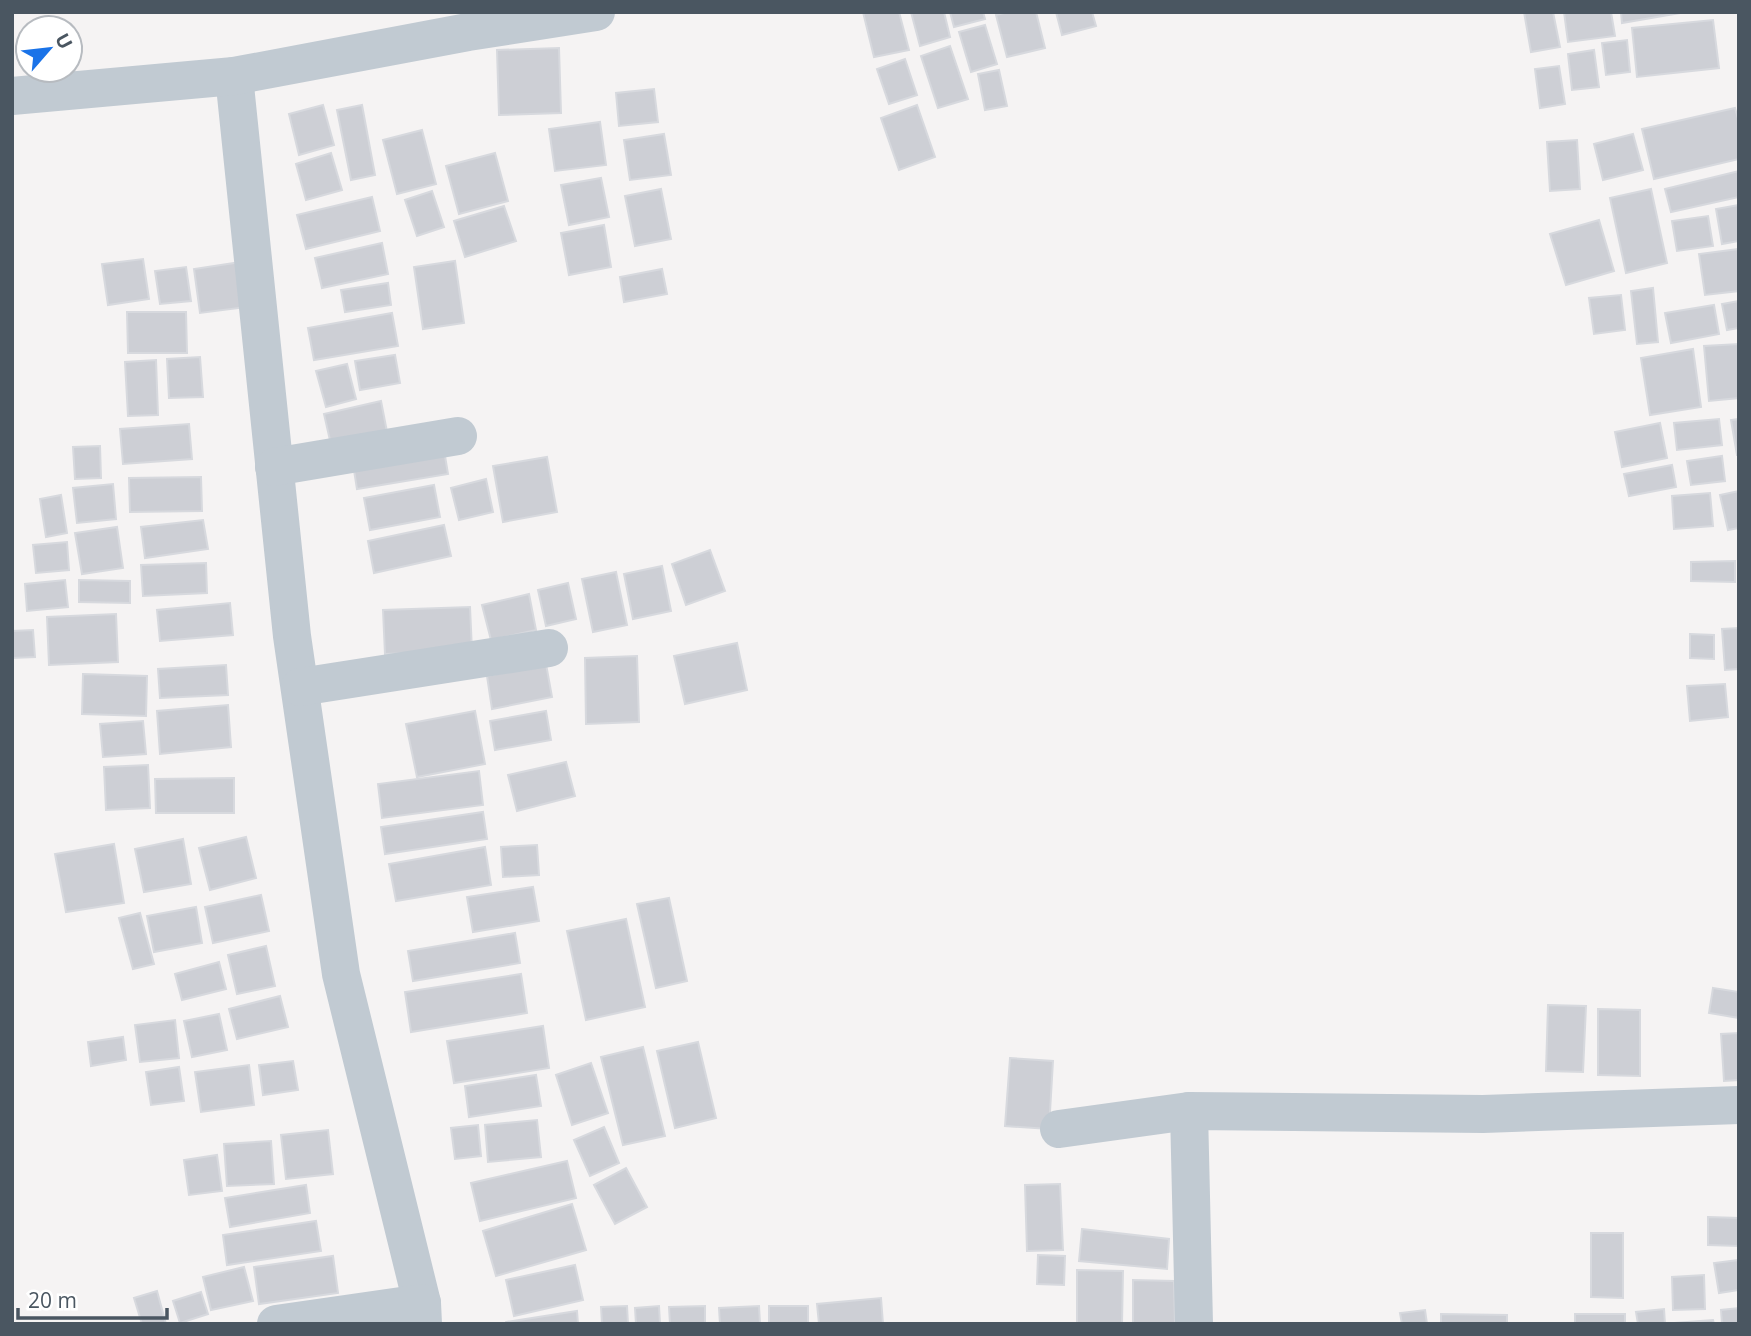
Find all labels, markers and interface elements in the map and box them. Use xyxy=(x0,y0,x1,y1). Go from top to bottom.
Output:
north arrow xyxy=(14,14,84,84)
text: U xyxy=(49,29,79,53)
scale bar xyxy=(18,1276,166,1320)
text: 20 m xyxy=(28,1286,77,1314)

